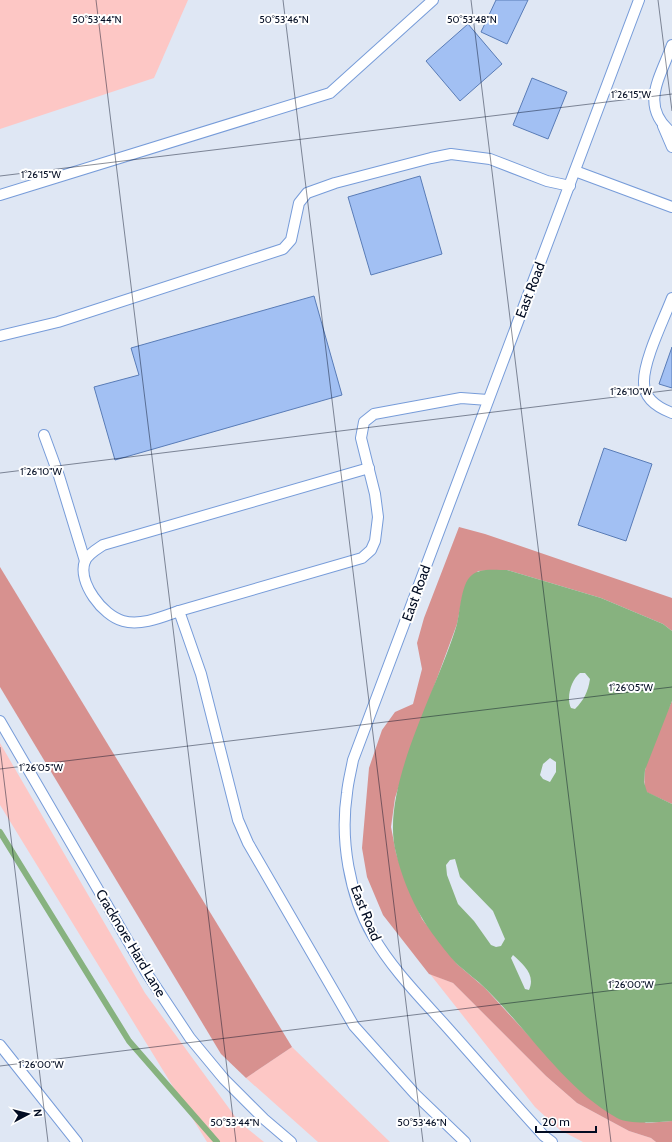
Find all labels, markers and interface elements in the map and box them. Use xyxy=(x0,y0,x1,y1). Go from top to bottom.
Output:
text: 50°53'44"N xyxy=(72,13,122,26)
text: 50°53'46"N xyxy=(259,13,309,26)
text: 50°53'48"N xyxy=(447,13,497,26)
text: 1°26'15"W xyxy=(611,88,652,101)
text: 1°26'15"W xyxy=(21,168,62,181)
street label: East Road xyxy=(511,259,549,321)
text: 1°26'10"W xyxy=(610,385,652,398)
text: 1°26'10"W xyxy=(20,465,62,478)
street label: East Road xyxy=(398,562,434,624)
text: 1°26'05"W xyxy=(609,681,653,694)
text: 1°26'05"W xyxy=(19,761,63,774)
street label: East Road xyxy=(347,883,385,943)
street label: Cracknore Hard Lane xyxy=(92,886,170,1000)
text: 1°26'00"W xyxy=(608,978,654,991)
text: 1°26'00"W xyxy=(18,1058,64,1071)
north arrow xyxy=(8,1094,48,1134)
text: N xyxy=(31,1108,45,1117)
scale bar xyxy=(536,1108,596,1134)
text: 20 m xyxy=(542,1114,570,1129)
text: 50°53'44"N xyxy=(210,1116,260,1129)
text: 50°53'46"N xyxy=(397,1116,447,1129)

